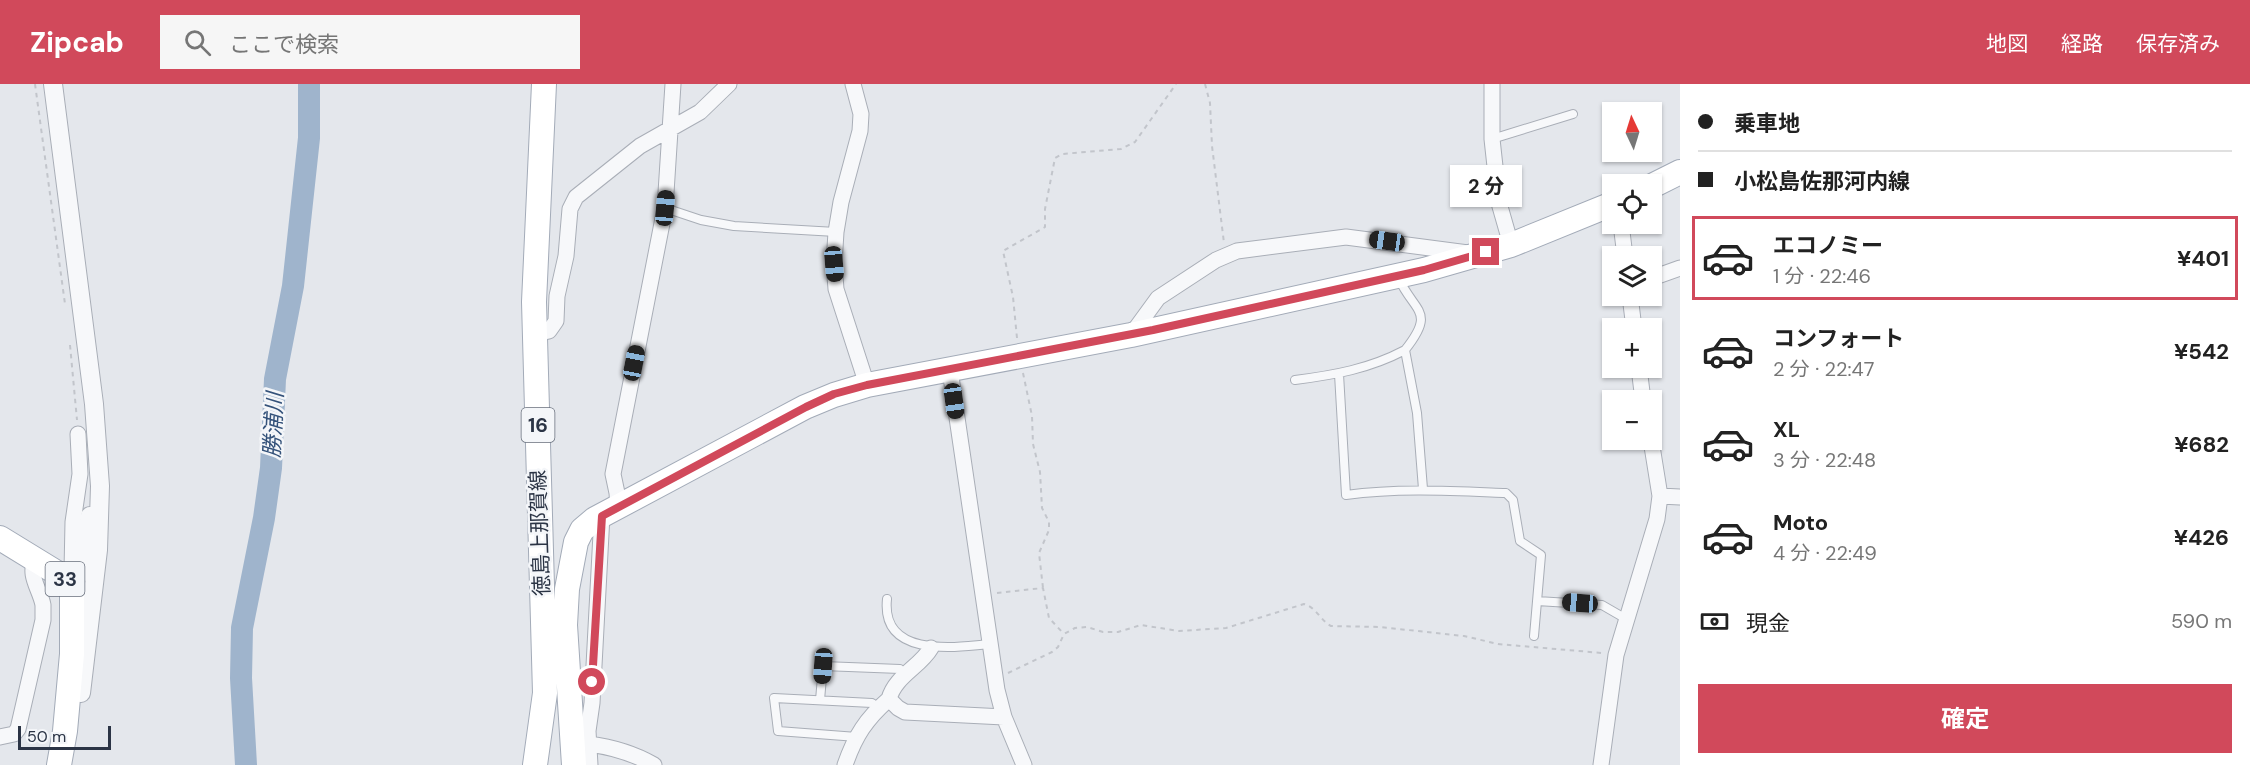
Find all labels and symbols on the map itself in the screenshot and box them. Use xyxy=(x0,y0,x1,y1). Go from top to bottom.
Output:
north arrow xyxy=(1602,102,1662,162)
callout: 2 分 xyxy=(1450,165,1522,207)
car xyxy=(654,189,676,227)
car xyxy=(1368,230,1406,252)
route end xyxy=(1472,238,1499,265)
car xyxy=(823,245,845,283)
car xyxy=(622,344,646,382)
car xyxy=(943,382,965,420)
water label: 勝浦川 xyxy=(257,389,290,459)
road number: 16 xyxy=(522,408,554,442)
street label: 徳島上那賀線 xyxy=(524,470,556,596)
road number: 33 xyxy=(46,562,84,596)
car xyxy=(1561,593,1599,613)
car xyxy=(813,647,833,685)
route start xyxy=(578,668,605,695)
scale bar xyxy=(18,723,111,750)

